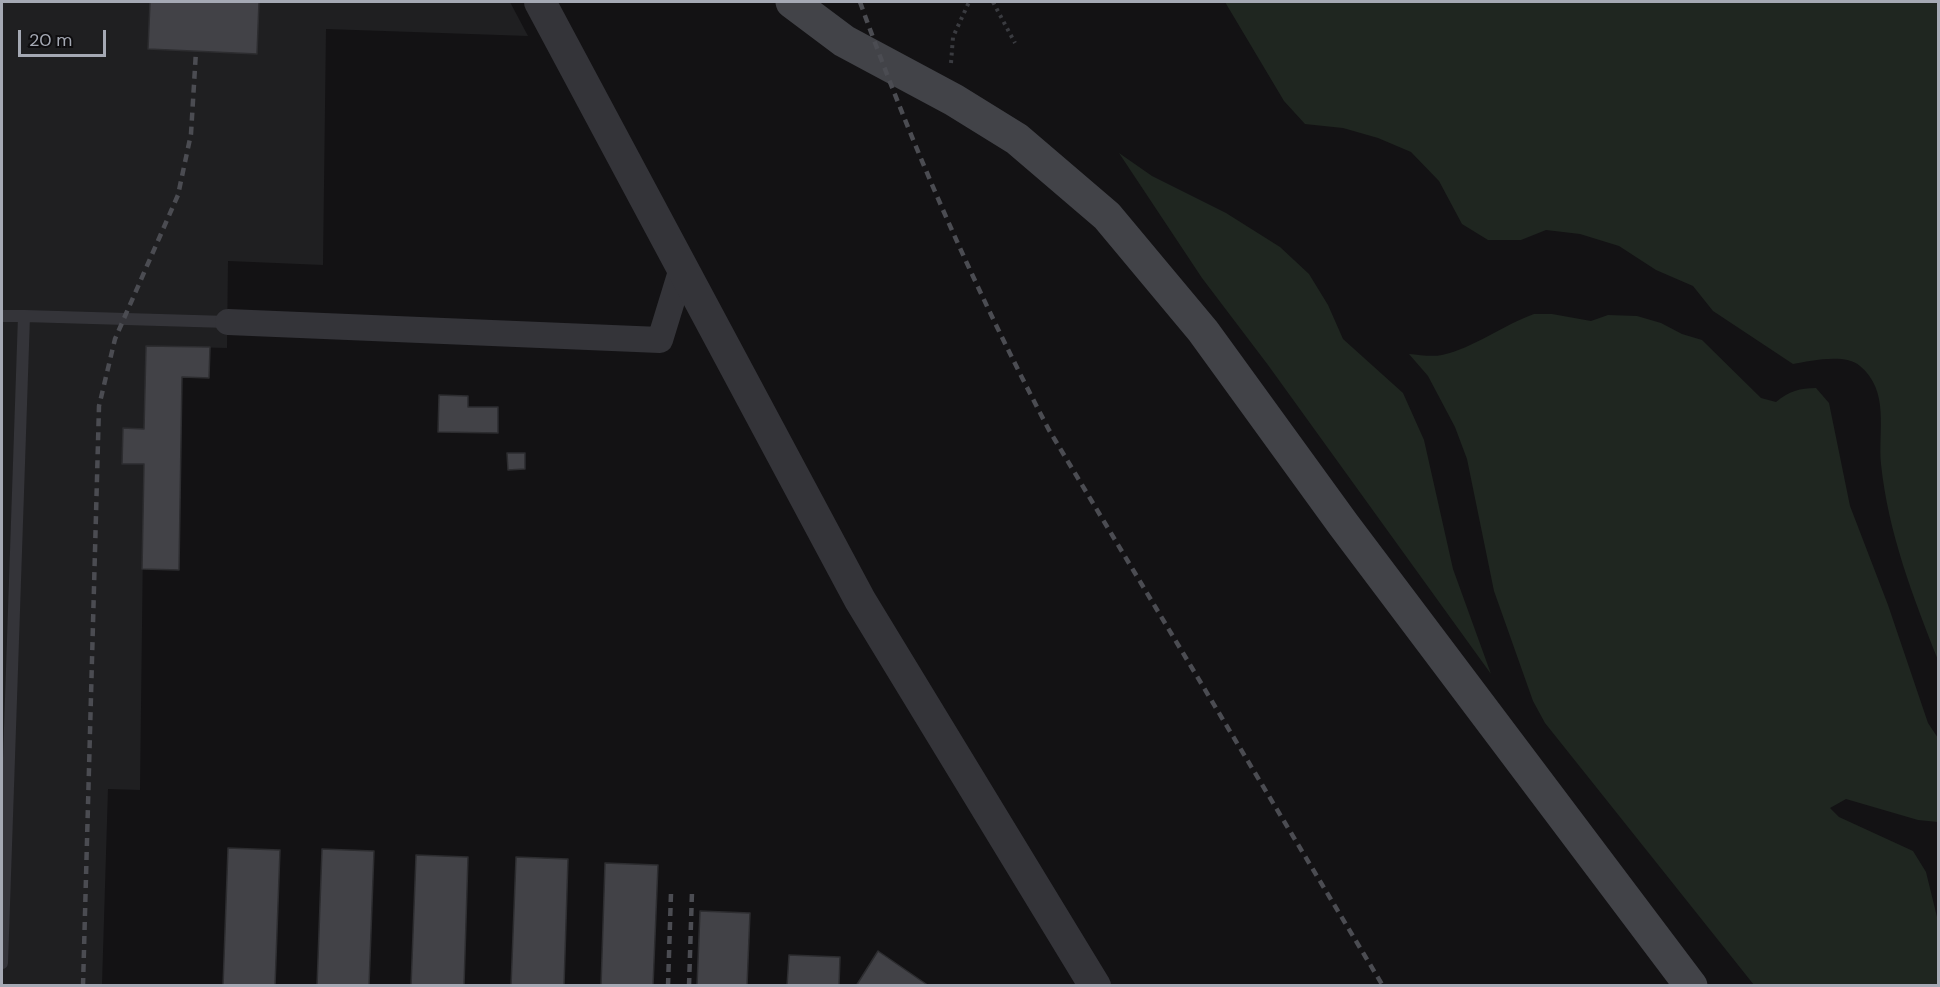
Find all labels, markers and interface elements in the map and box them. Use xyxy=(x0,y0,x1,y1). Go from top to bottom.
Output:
scale bar xyxy=(21,18,110,56)
text: 20 m xyxy=(29,28,72,52)

